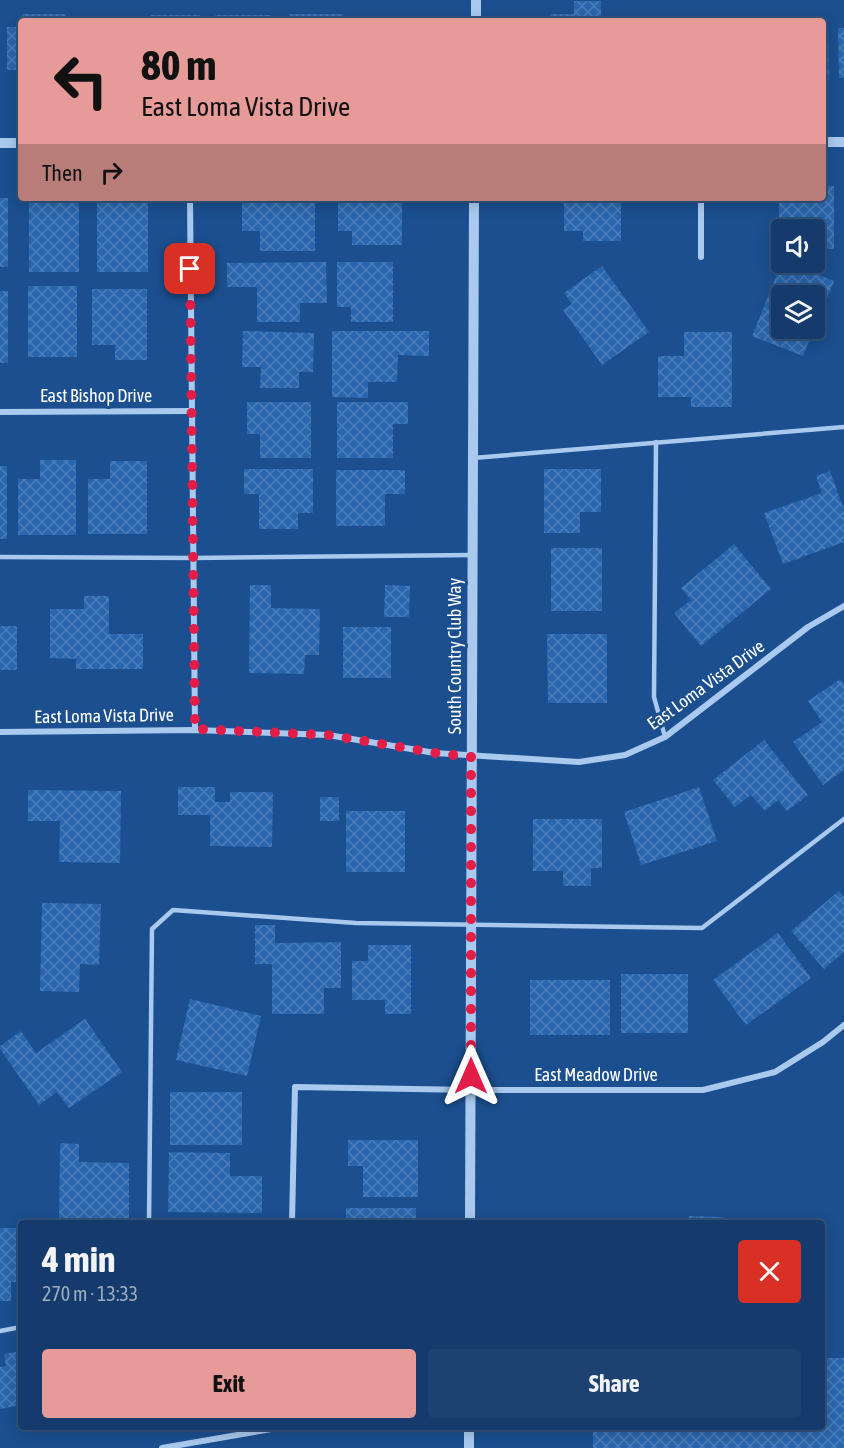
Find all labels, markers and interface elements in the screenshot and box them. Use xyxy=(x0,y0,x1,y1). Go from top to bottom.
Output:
text: 80 m xyxy=(141,41,216,89)
icon: left xyxy=(42,42,120,120)
text: East Loma Vista Drive xyxy=(141,91,350,122)
icon: right xyxy=(95,156,128,189)
text: Then xyxy=(42,160,83,186)
map controls xyxy=(771,219,825,339)
button: sound xyxy=(771,219,825,273)
pin xyxy=(164,243,215,294)
icon: arrive xyxy=(173,252,206,285)
button: layers xyxy=(771,285,825,339)
street label: East Bishop Drive xyxy=(40,385,152,406)
street label: South Country Club Way xyxy=(444,578,465,734)
street label: East Loma Vista Drive xyxy=(643,635,768,734)
street label: East Loma Vista Drive xyxy=(34,704,174,727)
position arrow xyxy=(439,1044,503,1108)
street label: East Meadow Drive xyxy=(534,1064,658,1085)
text: 4 min xyxy=(42,1238,116,1280)
button: close xyxy=(738,1240,801,1303)
text: 270 m · 13:33 xyxy=(42,1282,138,1305)
button: Exit xyxy=(42,1349,416,1418)
button: Share xyxy=(428,1349,801,1418)

